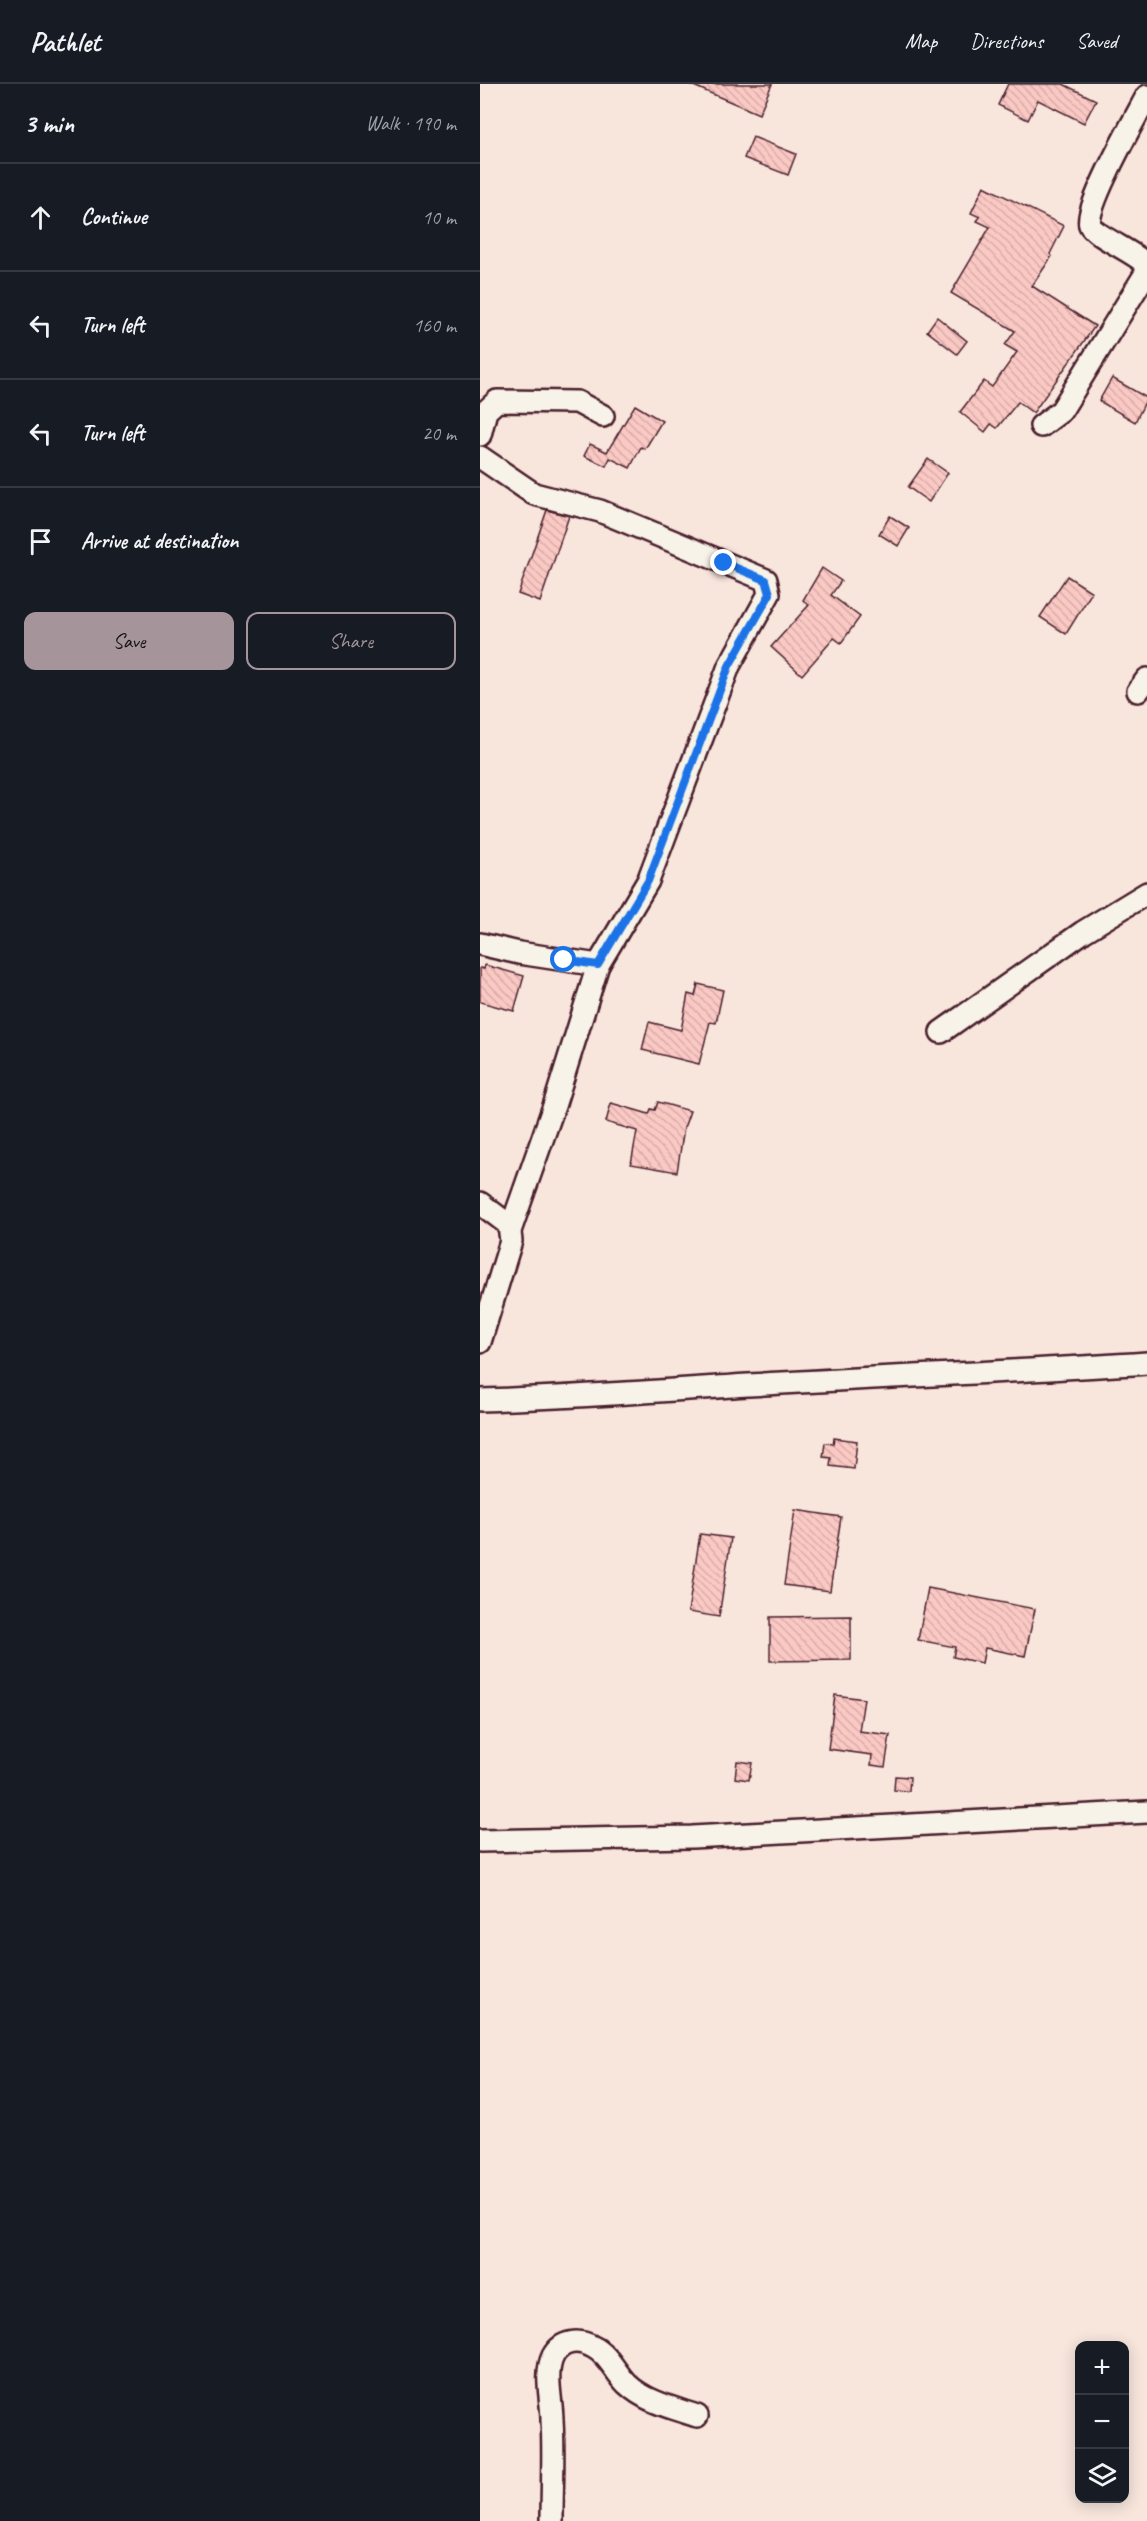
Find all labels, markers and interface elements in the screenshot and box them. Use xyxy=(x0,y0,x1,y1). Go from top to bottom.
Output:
text: Pathlet xyxy=(30,24,100,59)
text: Map xyxy=(905,28,937,54)
text: Directions xyxy=(970,28,1043,54)
text: Saved xyxy=(1076,28,1117,54)
text: 3 min xyxy=(24,107,74,140)
text: Walk · 190 m xyxy=(366,111,456,136)
icon: ahead xyxy=(24,201,57,234)
text: Continue xyxy=(81,203,147,231)
text: 10 m xyxy=(422,205,456,230)
icon: left xyxy=(24,309,57,342)
text: Turn left xyxy=(81,311,145,339)
text: 160 m xyxy=(413,313,456,338)
icon: left xyxy=(24,417,57,450)
text: Turn left xyxy=(81,419,145,447)
text: 20 m xyxy=(422,421,456,446)
icon: arrive xyxy=(24,525,57,558)
text: Arrive at destination xyxy=(81,527,238,555)
route end xyxy=(710,549,736,575)
button: Save xyxy=(24,612,234,670)
button: Share xyxy=(246,612,456,670)
route start xyxy=(550,946,576,972)
map controls xyxy=(1075,2341,1129,2503)
button: + xyxy=(1075,2341,1129,2395)
button: − xyxy=(1075,2395,1129,2449)
button: layers xyxy=(1075,2449,1129,2503)

